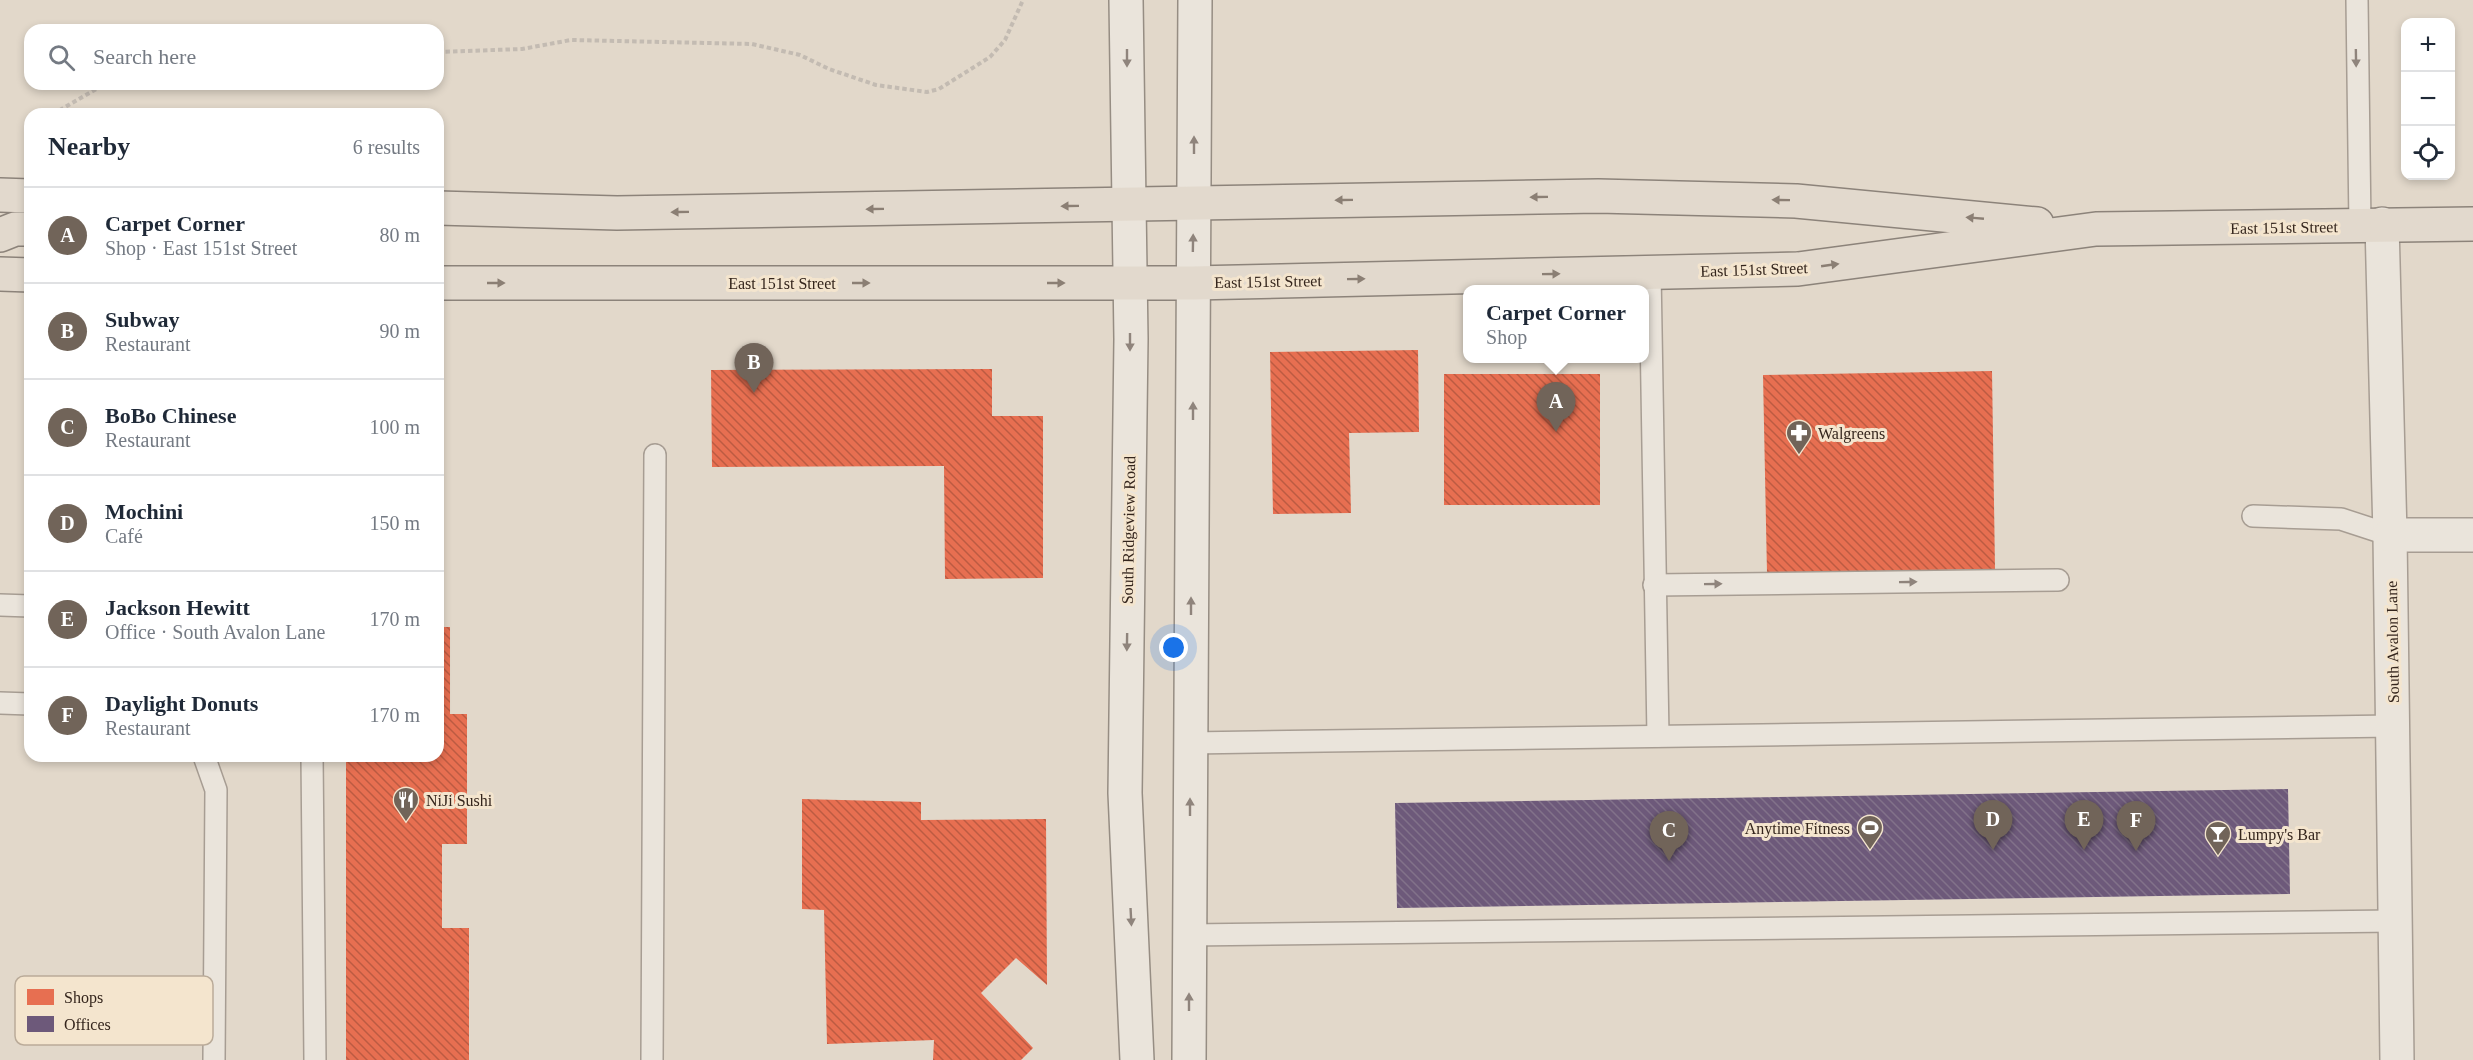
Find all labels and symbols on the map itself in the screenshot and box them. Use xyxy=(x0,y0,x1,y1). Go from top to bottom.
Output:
one-way arrow xyxy=(1122,49,1132,68)
one-way arrow xyxy=(2352,49,2361,68)
one-way arrow xyxy=(1189,135,1199,154)
one-way arrow xyxy=(1530,192,1549,202)
one-way arrow xyxy=(1335,196,1354,205)
one-way arrow xyxy=(1771,196,1790,205)
one-way arrow xyxy=(1061,201,1080,210)
one-way arrow xyxy=(866,204,885,214)
one-way arrow xyxy=(671,207,690,217)
one-way arrow xyxy=(1965,213,1984,223)
street label: East 151st Street xyxy=(2230,218,2338,237)
one-way arrow xyxy=(1189,234,1198,253)
street label: East 151st Street xyxy=(1700,259,1809,280)
one-way arrow xyxy=(1820,260,1839,269)
one-way arrow xyxy=(1542,270,1561,279)
street label: East 151st Street xyxy=(1214,272,1322,291)
street label: East 151st Street xyxy=(728,275,836,292)
one-way arrow xyxy=(1347,275,1366,284)
one-way arrow xyxy=(487,278,506,288)
one-way arrow xyxy=(852,278,871,288)
one-way arrow xyxy=(1047,278,1066,288)
one-way arrow xyxy=(1125,332,1135,351)
pin: B xyxy=(734,344,774,393)
pin: A xyxy=(1536,382,1576,432)
one-way arrow xyxy=(1188,402,1198,421)
pharmacy icon: Walgreens xyxy=(1784,418,1814,456)
place label: Walgreens xyxy=(1818,425,1885,443)
street label: South Ridgeview Road xyxy=(1119,456,1139,604)
one-way arrow xyxy=(1898,577,1917,587)
one-way arrow xyxy=(1703,579,1722,589)
street label: South Avalon Lane xyxy=(2383,581,2402,703)
one-way arrow xyxy=(1186,597,1196,616)
one-way arrow xyxy=(1122,632,1132,651)
your location xyxy=(1159,633,1188,662)
restaurant icon: NiJi Sushi xyxy=(391,785,421,823)
place label: NiJi Sushi xyxy=(426,792,493,809)
one-way arrow xyxy=(1185,797,1195,816)
pin: D xyxy=(1974,800,2012,850)
pin: E xyxy=(2064,800,2104,850)
pin: F xyxy=(2116,802,2156,851)
pin: C xyxy=(1650,812,1688,861)
sports icon: Anytime Fitness xyxy=(1855,813,1885,851)
bar icon: Lumpy's Bar xyxy=(2203,819,2233,857)
place label: Anytime Fitness xyxy=(1745,820,1850,838)
place label: Lumpy's Bar xyxy=(2238,826,2321,844)
one-way arrow xyxy=(1126,908,1135,927)
legend xyxy=(15,976,213,1045)
text: Shops xyxy=(64,989,103,1007)
one-way arrow xyxy=(1184,992,1194,1011)
text: Offices xyxy=(64,1016,111,1033)

